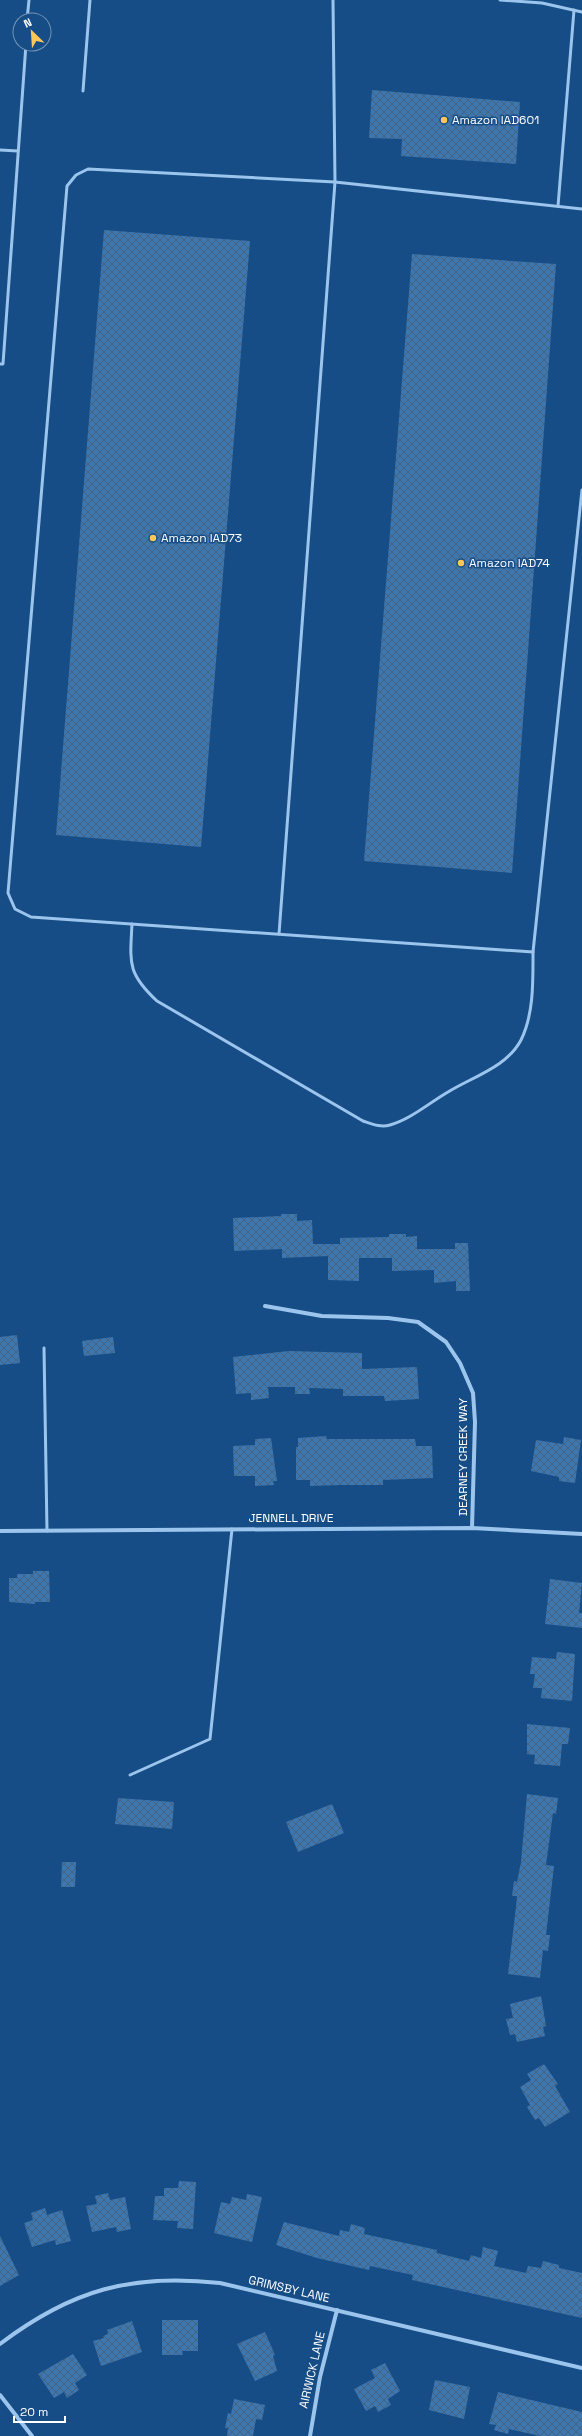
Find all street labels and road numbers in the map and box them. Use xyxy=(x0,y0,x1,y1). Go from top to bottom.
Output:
street label: DEARNEY CREEK WAY xyxy=(455,1397,471,1516)
street label: JENNELL DRIVE xyxy=(248,1510,334,1526)
street label: GRIMSBY LANE xyxy=(247,2272,331,2306)
street label: AIRWICK LANE xyxy=(295,2330,329,2410)

